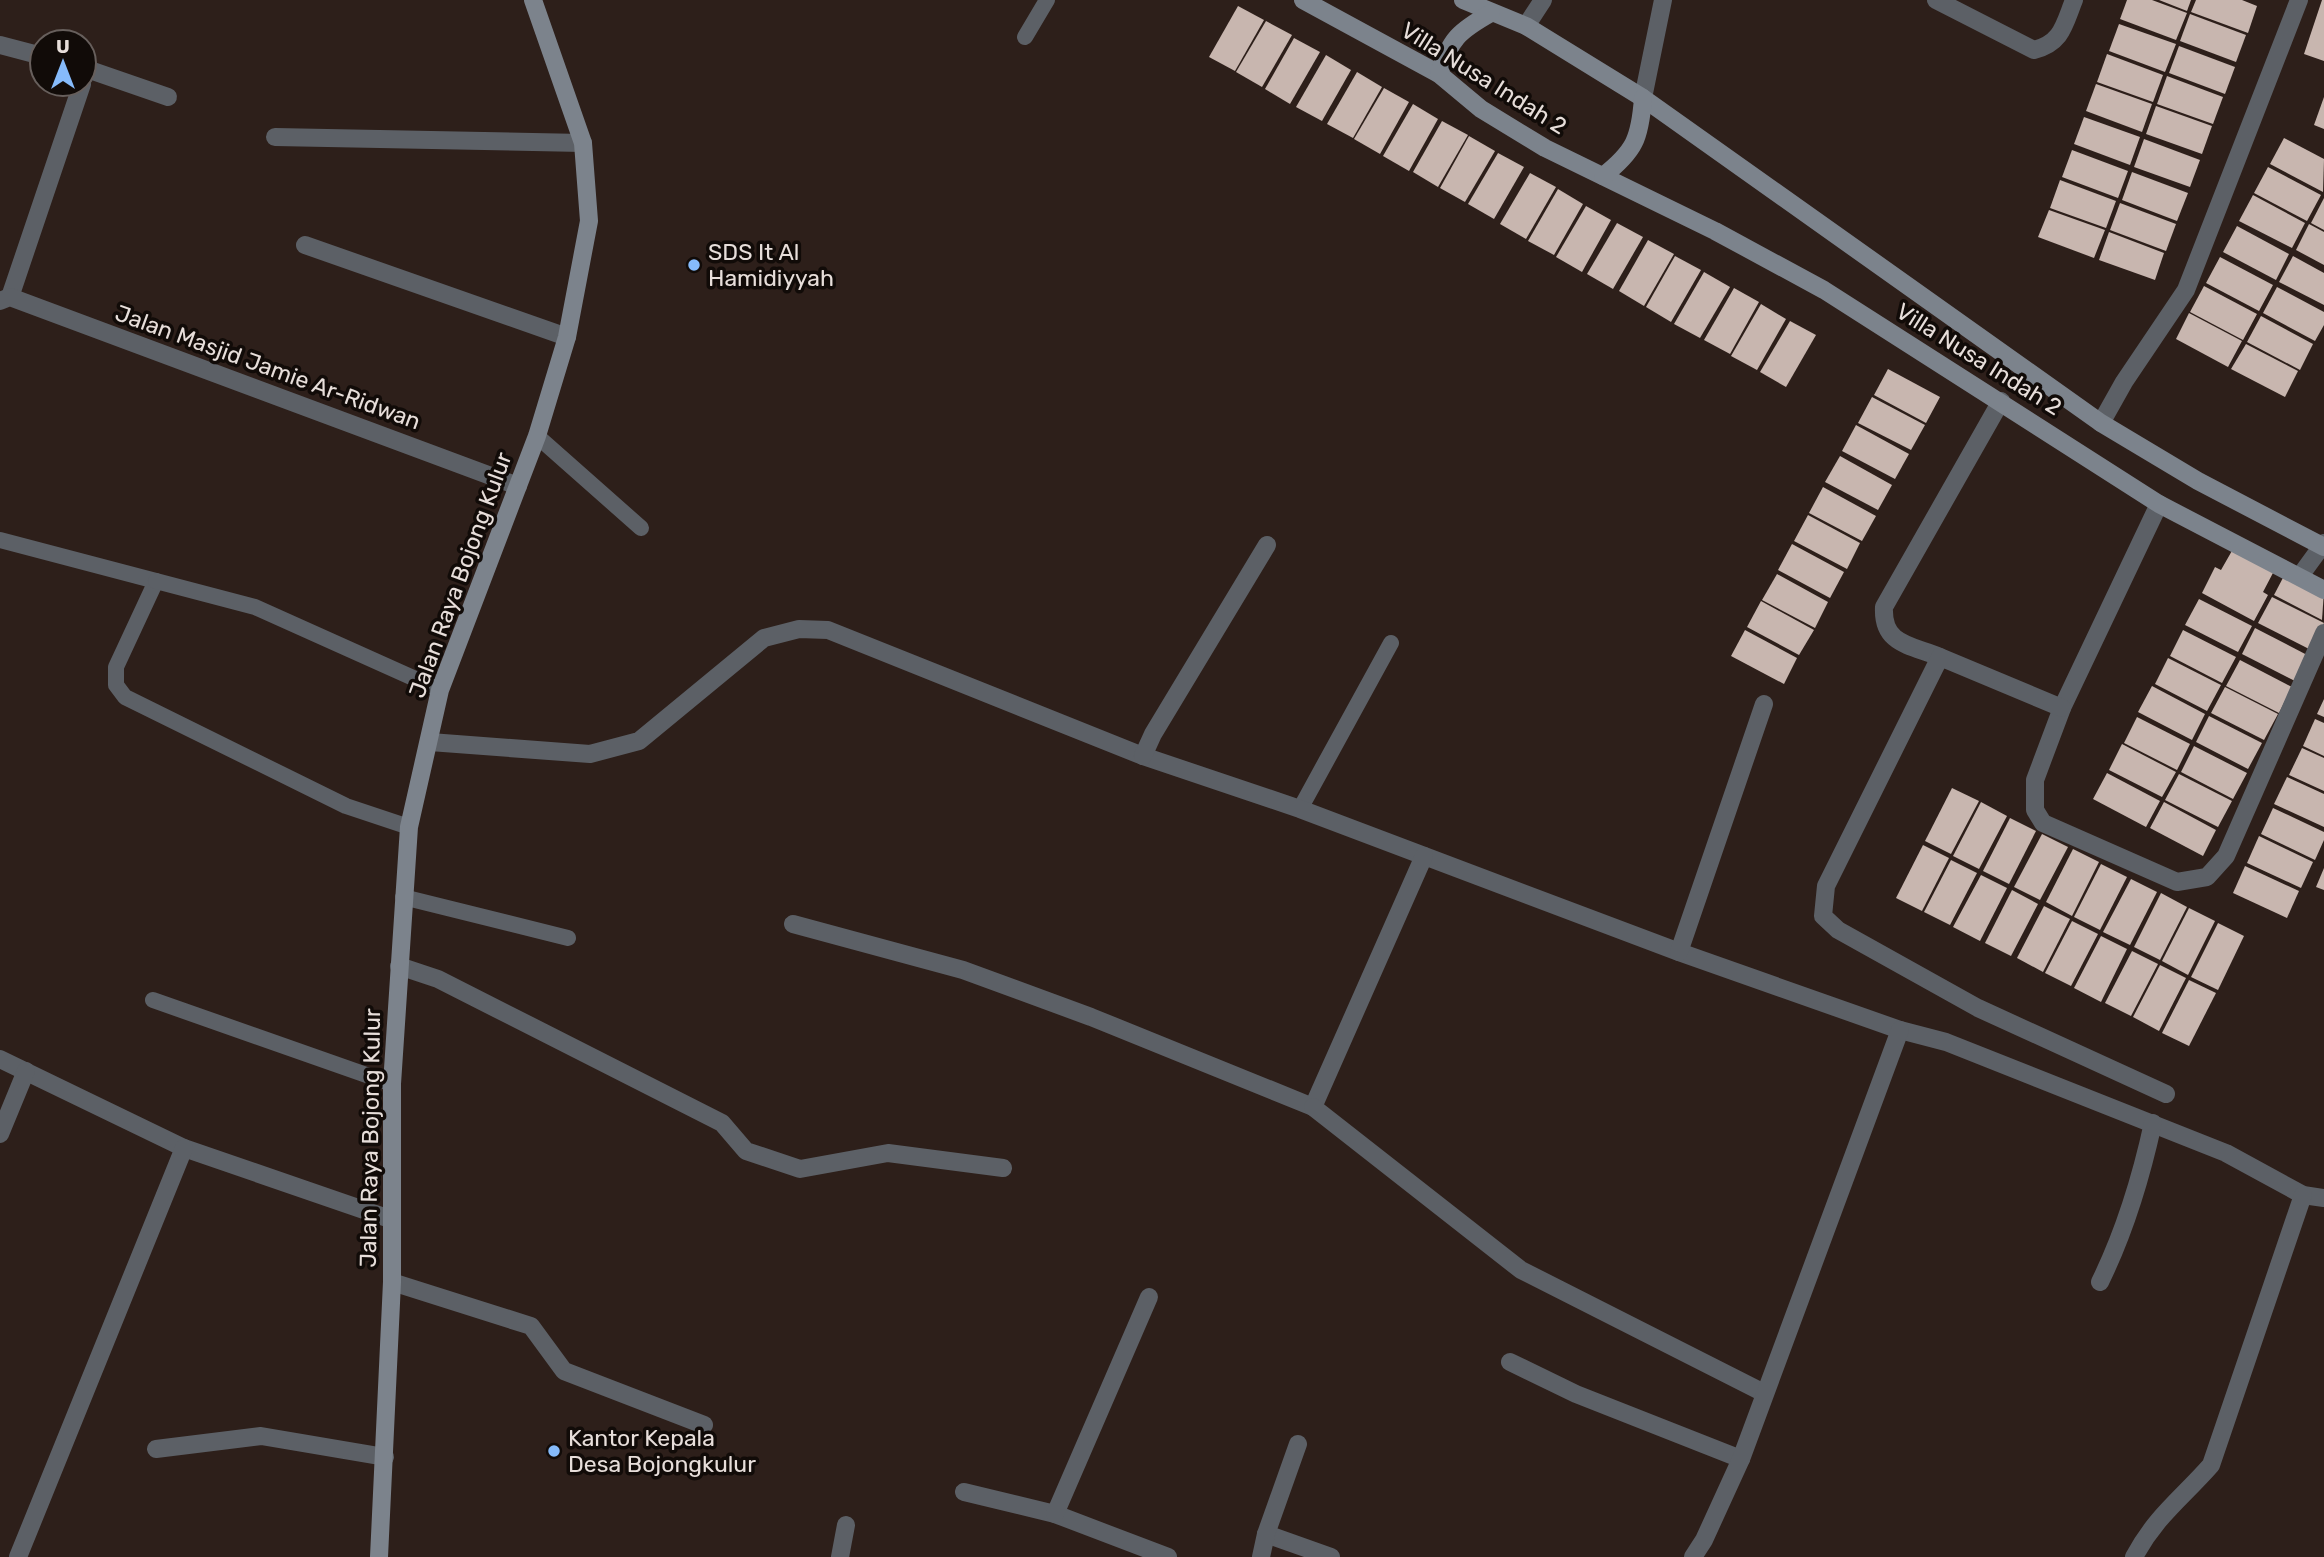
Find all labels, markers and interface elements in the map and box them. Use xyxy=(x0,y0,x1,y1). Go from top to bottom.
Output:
street label: Villa Nusa Indah 2 xyxy=(1396,16,1572,140)
north arrow xyxy=(28,28,98,98)
text: U xyxy=(56,35,70,58)
place label: SDS It Al Hamidiyyah xyxy=(708,238,834,292)
marker: SDS It Al Hamidiyyah xyxy=(686,257,702,273)
street label: Villa Nusa Indah 2 xyxy=(1891,297,2067,421)
street label: Jalan Masjid Jamie Ar-Ridwan xyxy=(112,299,424,435)
street label: Jalan Raya Bojong Kulur xyxy=(402,448,518,702)
street label: Jalan Raya Bojong Kulur xyxy=(354,1008,386,1268)
place label: Kantor Kepala Desa Bojongkulur xyxy=(568,1424,756,1478)
marker: Kantor Kepala Desa Bojongkulur xyxy=(546,1443,562,1459)

